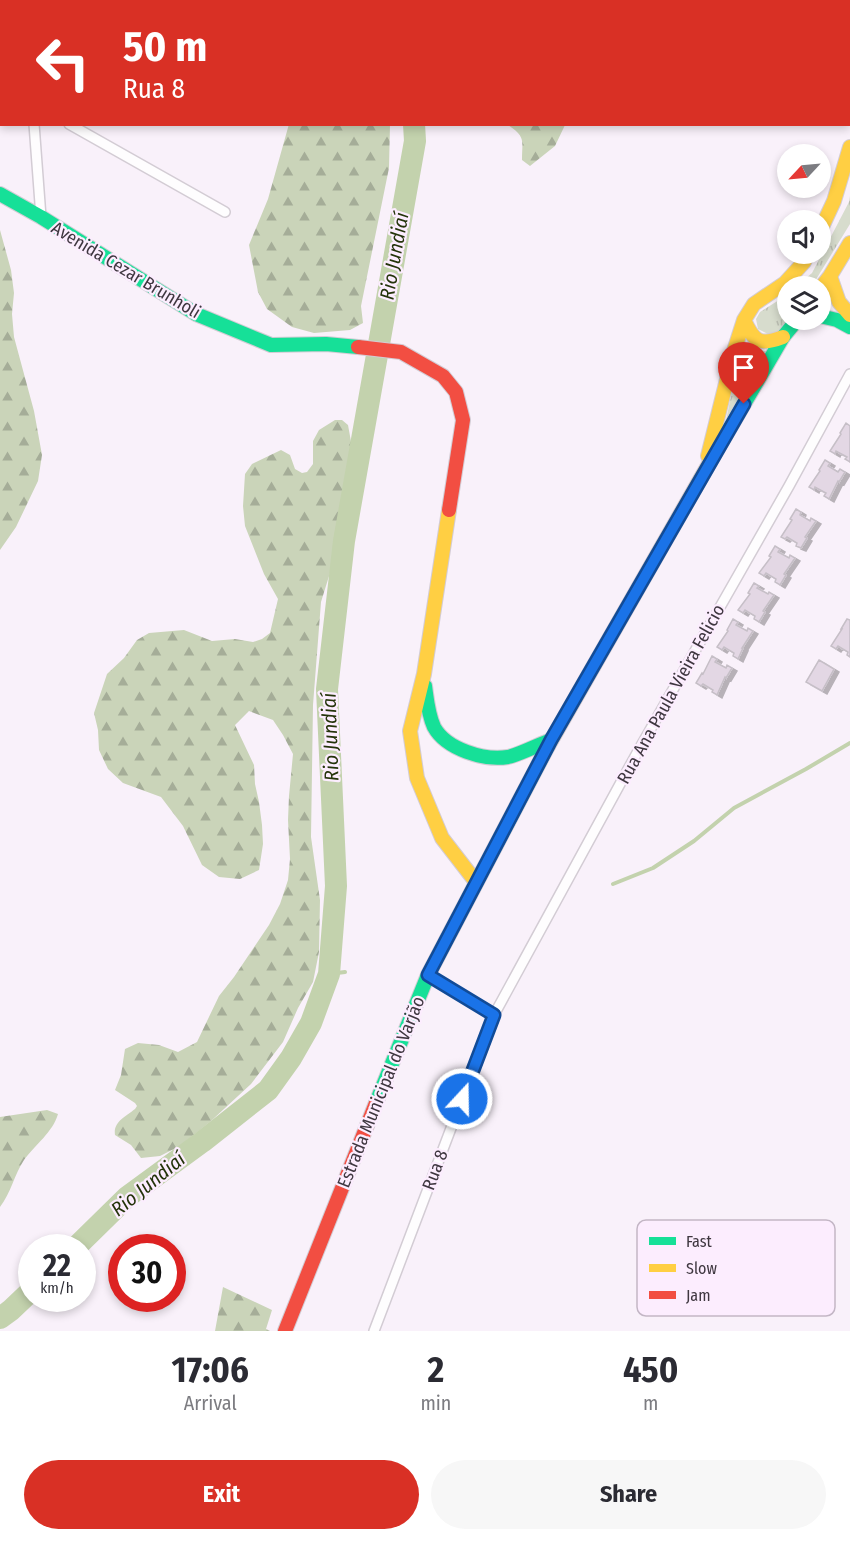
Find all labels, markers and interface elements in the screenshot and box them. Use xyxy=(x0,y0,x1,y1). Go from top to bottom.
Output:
text: 50 m xyxy=(123,22,207,72)
icon: left xyxy=(24,24,102,102)
text: Rua 8 xyxy=(123,73,185,105)
north arrow xyxy=(777,144,831,198)
map controls xyxy=(777,144,831,330)
water label: Rio Jundiaí xyxy=(375,209,414,302)
button: sound xyxy=(777,210,831,264)
street label: Avenida Cezar Brunholi xyxy=(47,217,205,323)
button: layers xyxy=(777,276,831,330)
pin xyxy=(718,342,769,404)
icon: arrive xyxy=(727,351,760,384)
street label: Rua Ana Paula Vieira Felicio xyxy=(612,600,730,788)
water label: Rio Jundiaí xyxy=(316,691,344,782)
street label: Estrada Municipal do Varjão xyxy=(333,993,429,1191)
position arrow xyxy=(430,1067,494,1131)
water label: Rio Jundiaí xyxy=(106,1146,191,1221)
street label: Rua 8 xyxy=(417,1147,453,1193)
legend xyxy=(637,1220,835,1316)
text: Fast xyxy=(686,1232,713,1251)
speed limit sign: 30 xyxy=(108,1234,186,1312)
text: 22 xyxy=(43,1248,71,1284)
text: Slow xyxy=(686,1259,717,1278)
text: km/h xyxy=(40,1279,74,1297)
text: Jam xyxy=(686,1286,711,1305)
text: 17:06 xyxy=(172,1348,249,1392)
text: 2 xyxy=(428,1348,444,1392)
text: 450 xyxy=(623,1348,678,1392)
text: Arrival xyxy=(184,1391,237,1415)
text: min xyxy=(420,1391,451,1415)
text: m xyxy=(643,1391,658,1415)
button: Exit xyxy=(24,1460,419,1529)
button: Share xyxy=(431,1460,826,1529)

